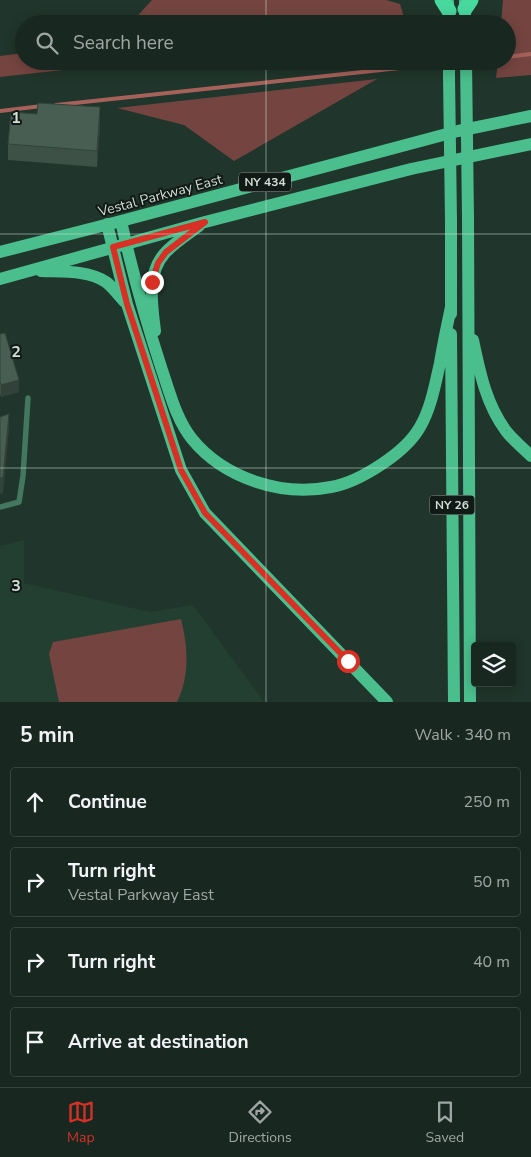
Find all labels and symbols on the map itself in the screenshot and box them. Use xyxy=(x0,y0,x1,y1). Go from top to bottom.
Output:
text: 1 xyxy=(11,107,21,129)
street label: Vestal Parkway East xyxy=(95,170,224,221)
road number: NY 434 xyxy=(239,172,291,192)
route end xyxy=(141,271,164,294)
text: 2 xyxy=(11,341,21,363)
road number: NY 26 xyxy=(430,496,474,514)
text: 3 xyxy=(11,575,21,597)
route start xyxy=(337,650,360,673)

